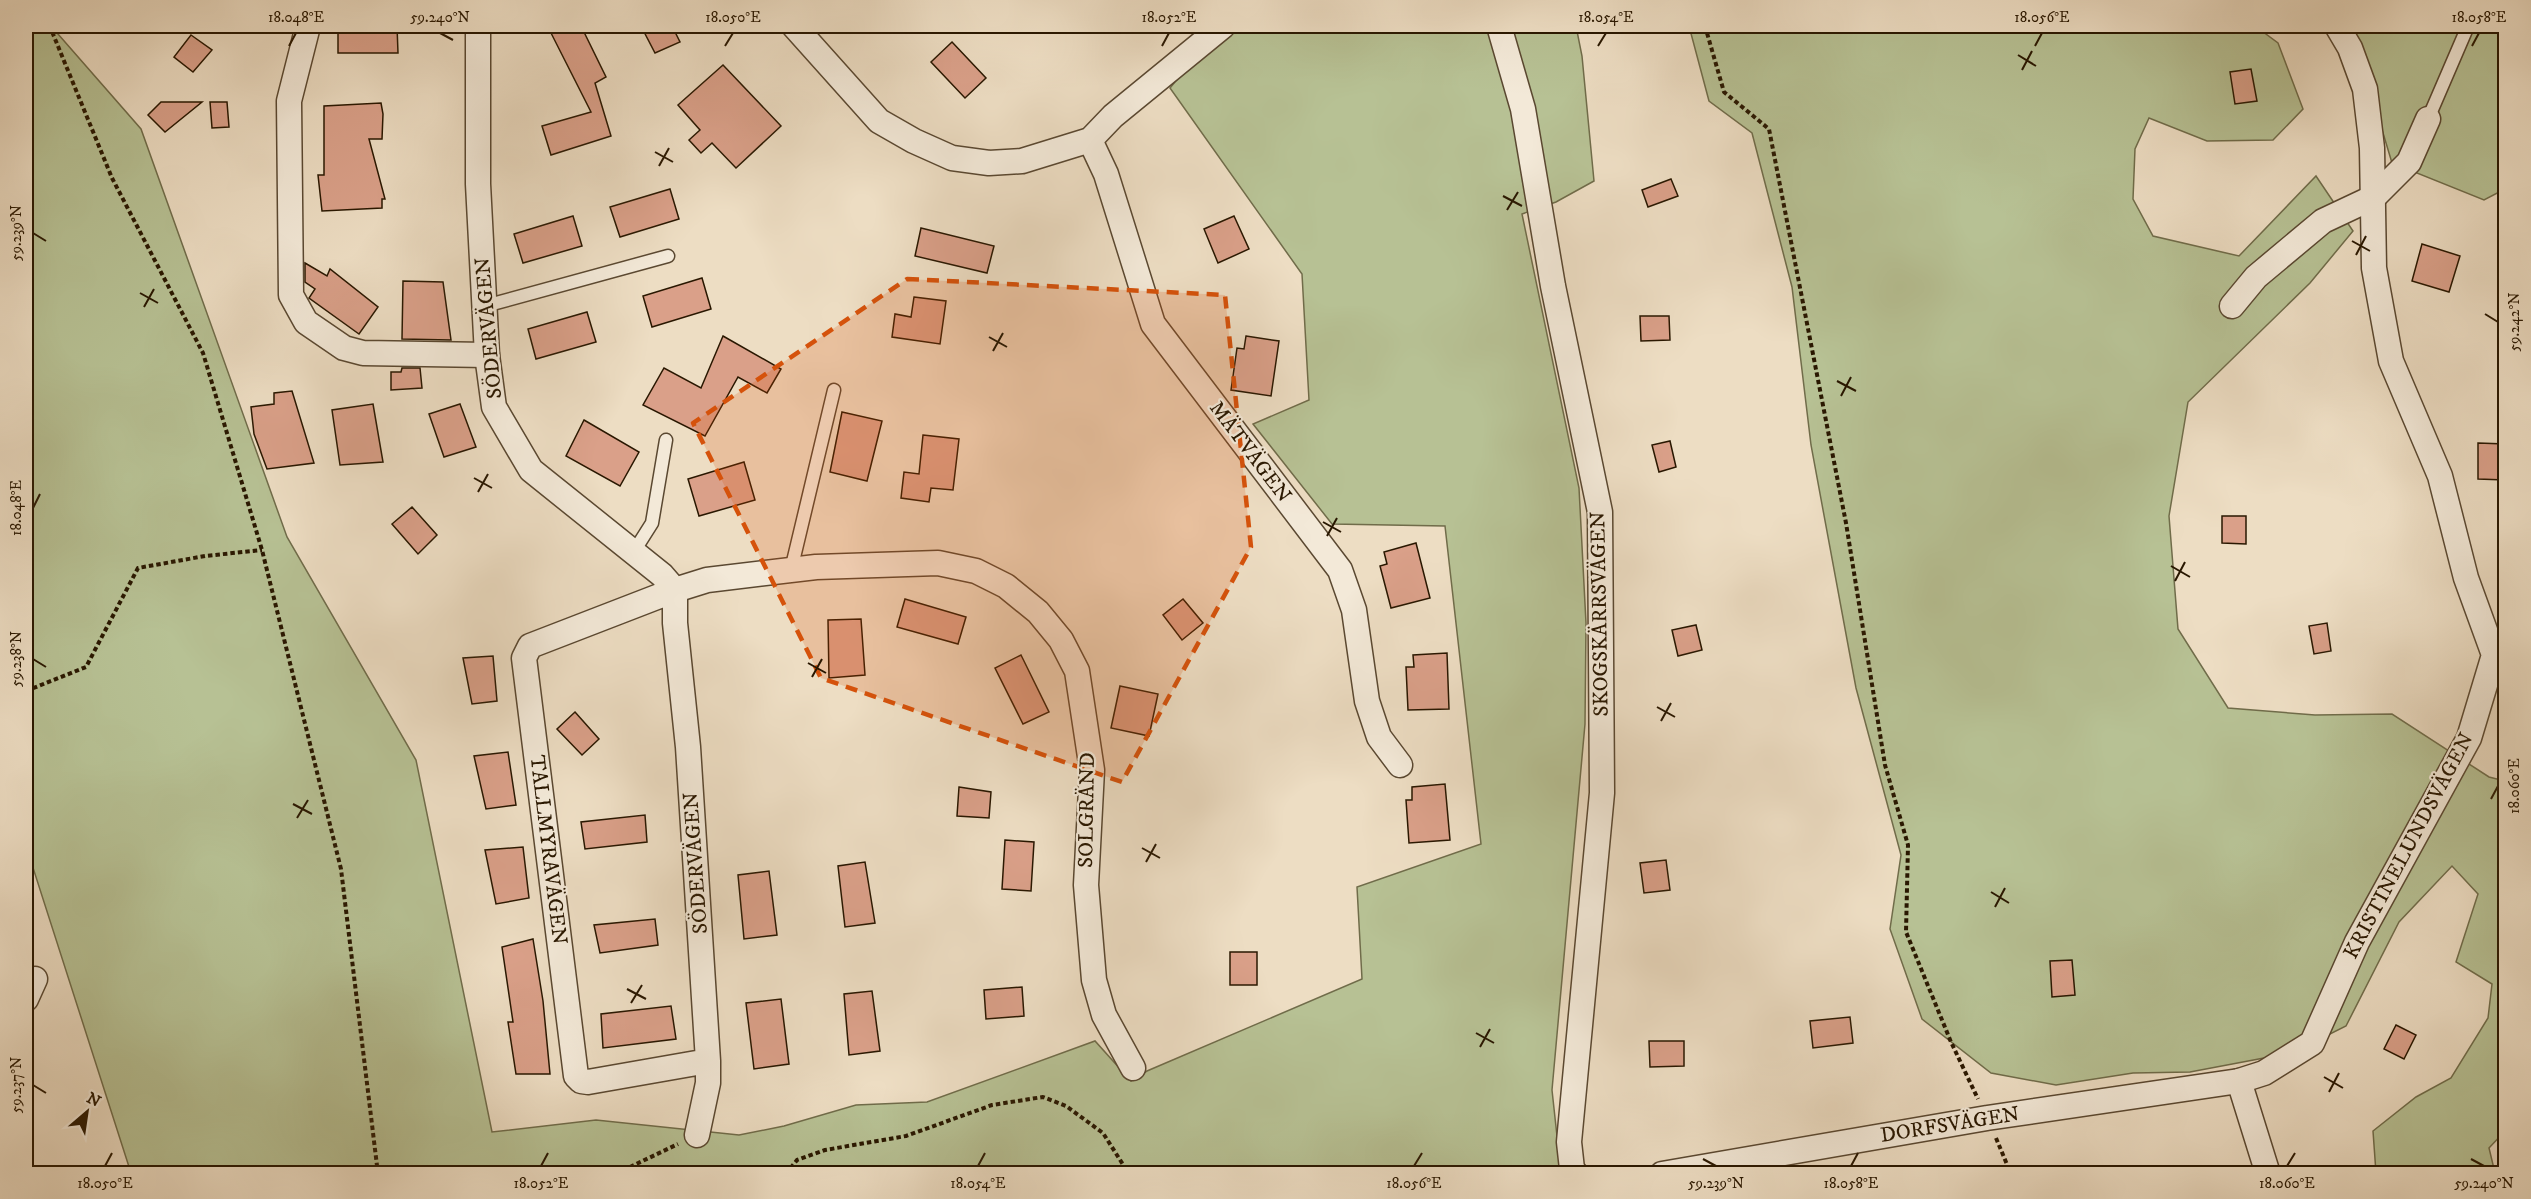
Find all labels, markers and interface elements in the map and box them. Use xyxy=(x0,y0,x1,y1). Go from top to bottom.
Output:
text: 18.048°E xyxy=(268,8,324,27)
text: 59.240°N xyxy=(410,8,470,27)
text: 18.050°E xyxy=(705,8,761,27)
text: 18.052°E xyxy=(1142,8,1197,27)
text: 18.054°E xyxy=(1578,8,1634,27)
text: 18.056°E xyxy=(2014,8,2070,27)
text: 18.058°E xyxy=(2452,8,2507,27)
text: 59.239°N xyxy=(7,205,26,261)
street label: SÖDERVÄGEN xyxy=(469,256,508,400)
text: 59.242°N xyxy=(2505,293,2524,351)
street label: MÄTVÄGEN xyxy=(1203,395,1297,508)
text: 18.048°E xyxy=(7,480,26,536)
street label: SKOGSKÄRRSVÄGEN xyxy=(1584,511,1615,717)
text: 59.238°N xyxy=(7,631,26,687)
street label: KRISTINELUNDSVÄGEN xyxy=(2337,728,2480,964)
street label: SOLGRÄND xyxy=(1072,752,1101,868)
street label: TALLMYRAVÄGEN xyxy=(523,754,574,946)
text: 18.060°E xyxy=(2505,758,2524,814)
street label: SÖDERVÄGEN xyxy=(677,791,714,935)
text: 59.237°N xyxy=(7,1057,26,1113)
north arrow xyxy=(57,1082,117,1142)
text: N xyxy=(83,1088,104,1112)
street label: DORFSVÄGEN xyxy=(1878,1100,2021,1149)
text: 18.050°E xyxy=(77,1174,133,1193)
text: 18.052°E xyxy=(514,1174,569,1193)
text: 18.054°E xyxy=(950,1174,1006,1193)
text: 18.056°E xyxy=(1386,1174,1442,1193)
text: 59.239°N xyxy=(1688,1174,1744,1193)
text: 18.058°E xyxy=(1824,1174,1879,1193)
text: 18.060°E xyxy=(2259,1174,2315,1193)
text: 59.240°N xyxy=(2454,1174,2514,1193)

